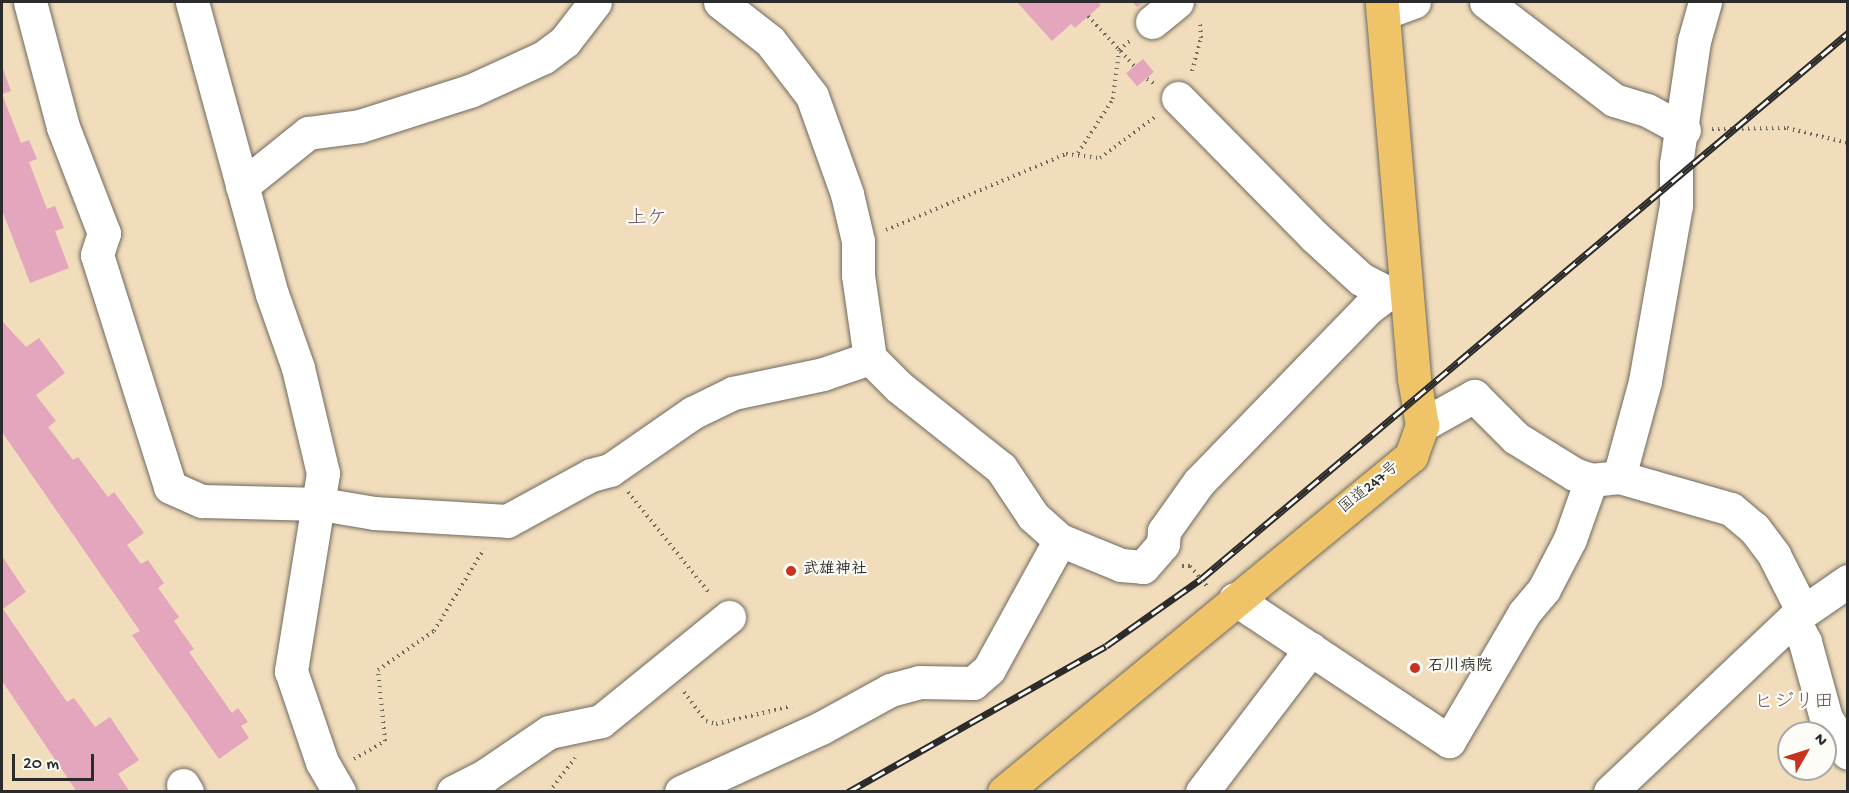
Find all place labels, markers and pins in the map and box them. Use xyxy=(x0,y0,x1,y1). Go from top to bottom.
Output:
place label: 武雄神社 xyxy=(803,561,867,581)
marker: 武雄神社 xyxy=(784,564,798,578)
place label: 石川病院 xyxy=(1428,658,1492,678)
marker: 石川病院 xyxy=(1406,659,1424,677)

